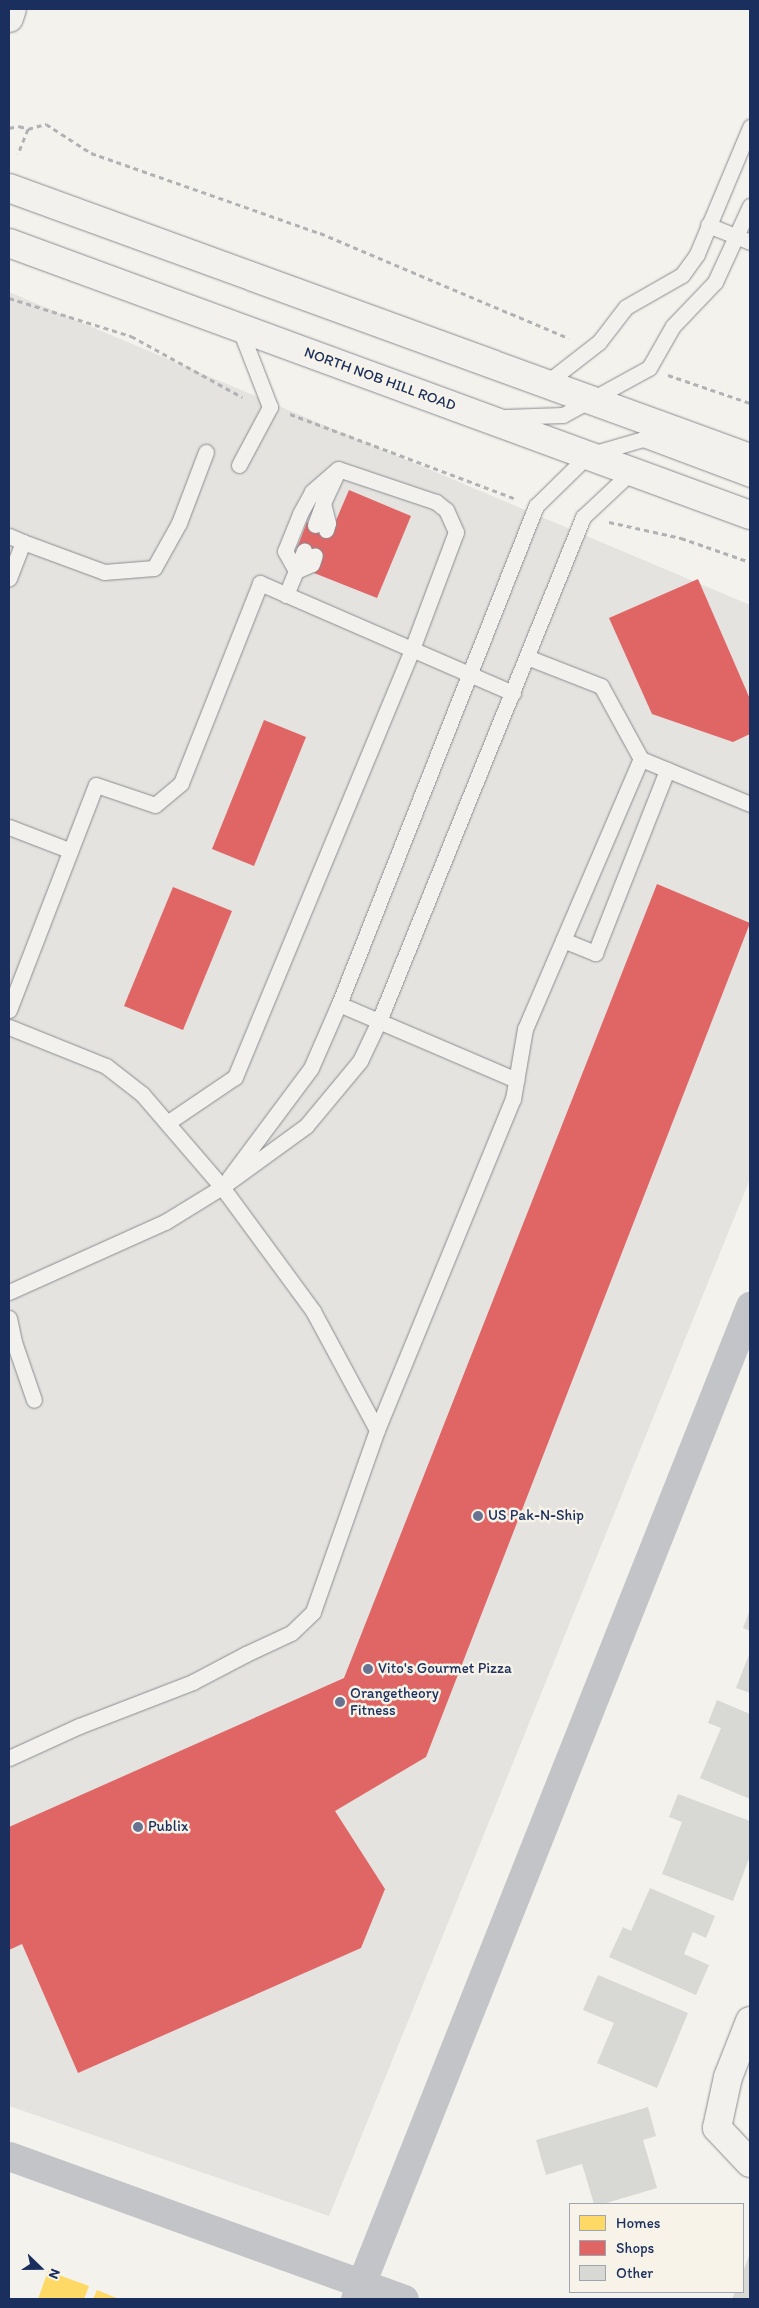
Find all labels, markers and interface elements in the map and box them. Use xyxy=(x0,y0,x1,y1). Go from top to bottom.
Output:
street label: NORTH NOB HILL ROAD xyxy=(302,343,458,415)
place label: US Pak-N-Ship xyxy=(488,1507,583,1525)
marker: US Pak-N-Ship xyxy=(472,1510,484,1522)
place label: Vito's Gourmet Pizza xyxy=(378,1660,511,1678)
marker: Vito's Gourmet Pizza xyxy=(362,1663,374,1675)
place label: Orangetheory Fitness xyxy=(350,1684,439,1719)
marker: Orangetheory Fitness xyxy=(334,1696,346,1708)
place label: Publix xyxy=(148,1818,188,1836)
marker: Publix xyxy=(132,1821,144,1833)
legend xyxy=(569,2203,744,2293)
text: Homes xyxy=(616,2214,660,2232)
text: Shops xyxy=(616,2239,654,2257)
north arrow xyxy=(15,2243,65,2293)
text: Other xyxy=(616,2264,653,2282)
text: N xyxy=(45,2266,64,2281)

